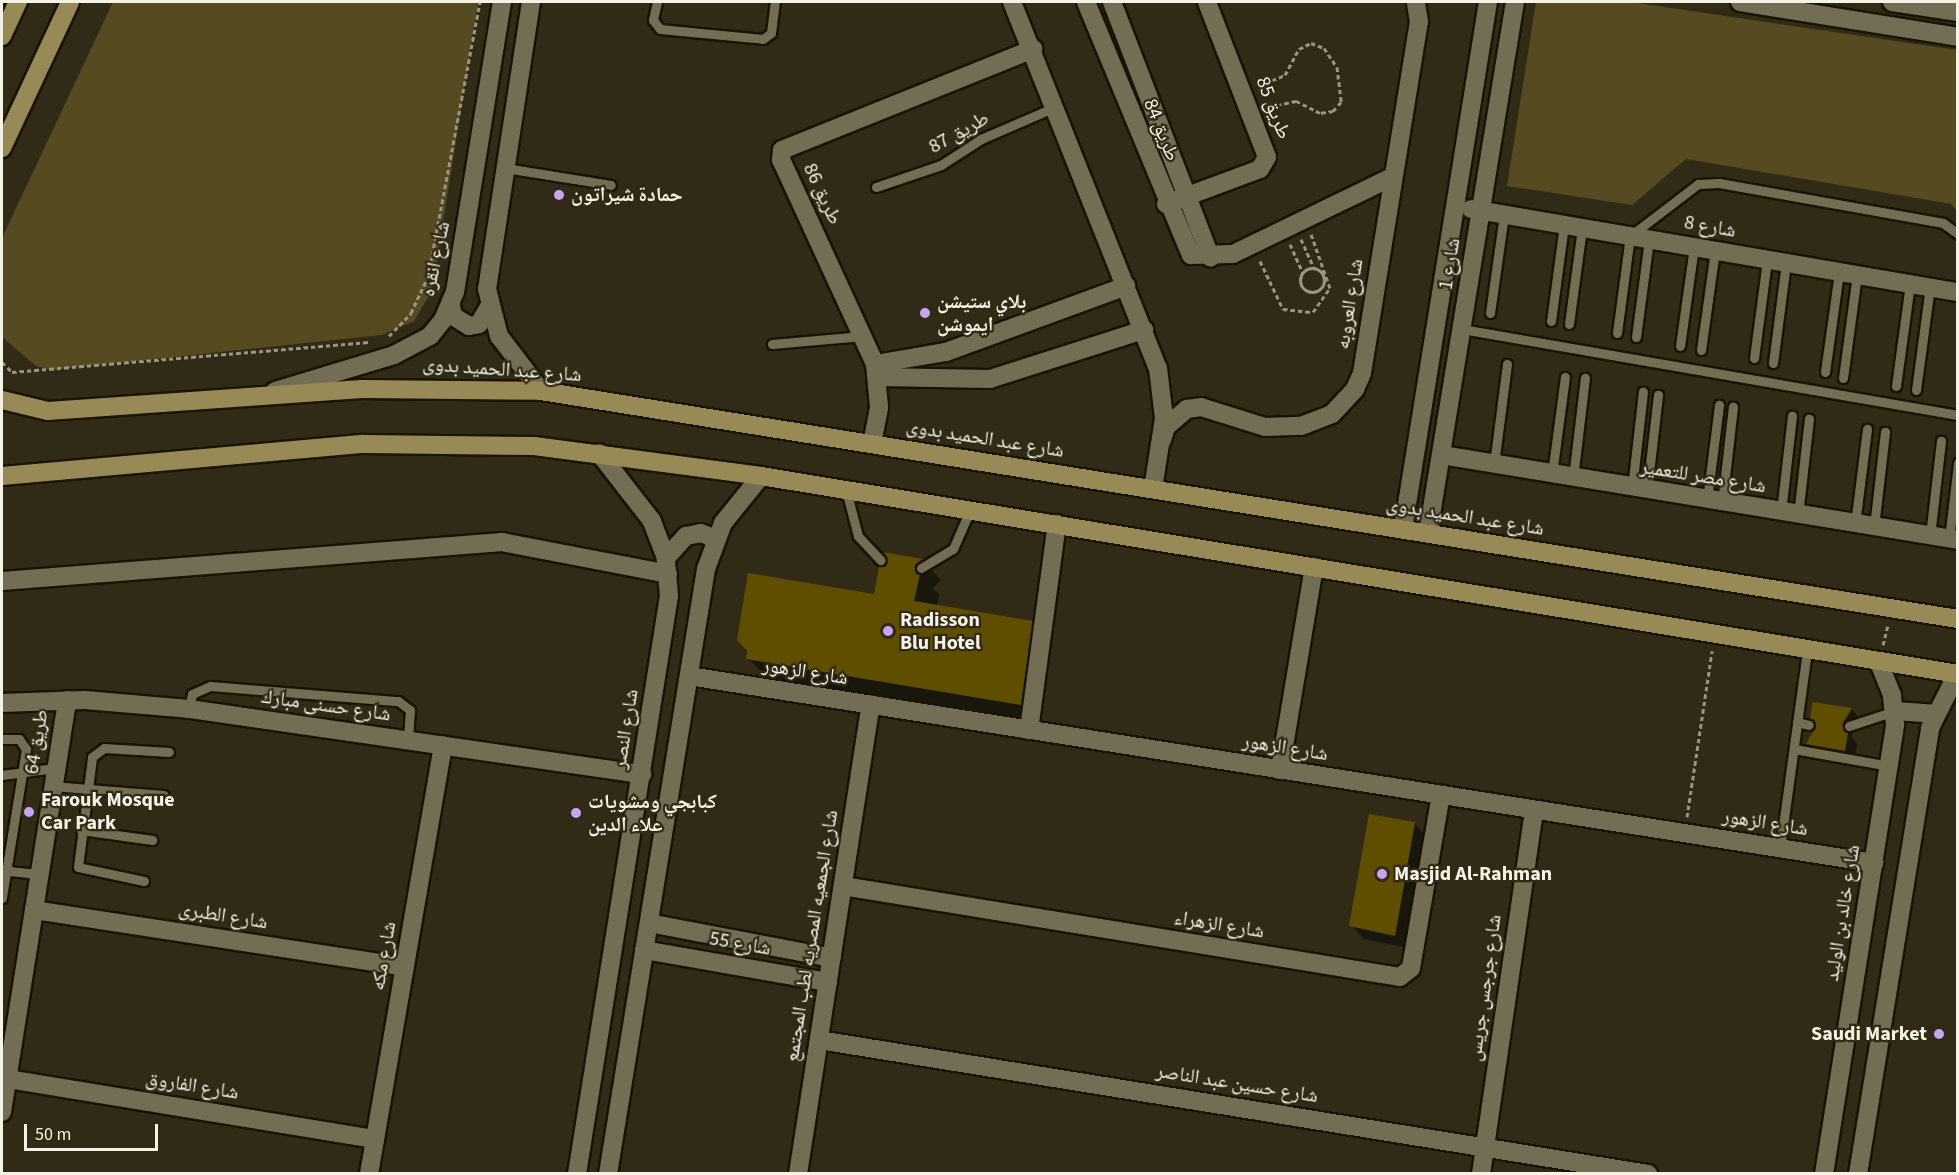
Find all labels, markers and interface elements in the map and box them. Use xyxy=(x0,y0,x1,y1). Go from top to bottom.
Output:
street label: طريق 85 xyxy=(1250,73,1296,143)
street label: طريق 84 xyxy=(1138,95,1184,165)
street label: طريق 87 xyxy=(925,107,993,159)
street label: طريق 86 xyxy=(797,160,847,228)
place label: حمادة شيراتون xyxy=(571,183,683,207)
marker: حمادة شيراتون xyxy=(552,188,566,202)
street label: شارع 8 xyxy=(1682,211,1738,243)
street label: شارع انقره xyxy=(416,219,456,299)
street label: شارع 1 xyxy=(1434,236,1466,292)
street label: شارع العروبه xyxy=(1331,257,1369,351)
place label: بلاي ستيشن ايموشن xyxy=(937,290,1026,337)
marker: بلاي ستيشن ايموشن xyxy=(918,306,932,320)
street label: شارع عبد الحميد بدوى xyxy=(422,352,582,388)
street label: شارع عبد الحميد بدوى xyxy=(904,415,1066,463)
street label: شارع مصر للتعمير xyxy=(1638,455,1768,499)
street label: شارع عبد الحميد بدوى xyxy=(1384,493,1546,541)
place label: Radisson Blu Hotel xyxy=(900,608,981,655)
marker: Radisson Blu Hotel xyxy=(881,624,895,638)
street label: شارع الزهور xyxy=(760,653,850,691)
street label: شارع حسنى مبارك xyxy=(260,685,392,727)
street label: شارع النصر xyxy=(608,687,644,771)
street label: طريق 64 xyxy=(20,708,54,776)
street label: شارع الزهور xyxy=(1240,729,1330,767)
place label: Farouk Mosque Car Park xyxy=(41,789,175,836)
place label: كبابجي ومشويات علاء الدين xyxy=(588,790,717,837)
street label: شارع الزهور xyxy=(1720,804,1810,842)
marker: Farouk Mosque Car Park xyxy=(22,805,36,819)
marker: كبابجي ومشويات علاء الدين xyxy=(569,806,583,820)
street label: شارع الجمعيه المصريه لطب المجتمع xyxy=(780,808,844,1064)
street label: شارع خالد بن الوليد xyxy=(1820,843,1866,983)
place label: Masjid Al-Rahman xyxy=(1394,862,1552,886)
marker: Masjid Al-Rahman xyxy=(1375,867,1389,881)
street label: شارع الطبرى xyxy=(177,897,269,935)
street label: شارع الزهراء xyxy=(1172,906,1266,944)
street label: شارع جرجس جريس xyxy=(1463,913,1507,1063)
street label: شارع مكه xyxy=(366,920,402,992)
street label: شارع 55 xyxy=(707,927,773,961)
place label: Saudi Market xyxy=(1811,1022,1927,1046)
marker: Saudi Market xyxy=(1932,1027,1946,1041)
street label: شارع حسين عبد الناصر xyxy=(1154,1059,1320,1109)
street label: شارع الفاروق xyxy=(144,1067,240,1105)
scale bar xyxy=(27,1112,160,1150)
text: 50 m xyxy=(35,1122,71,1147)

